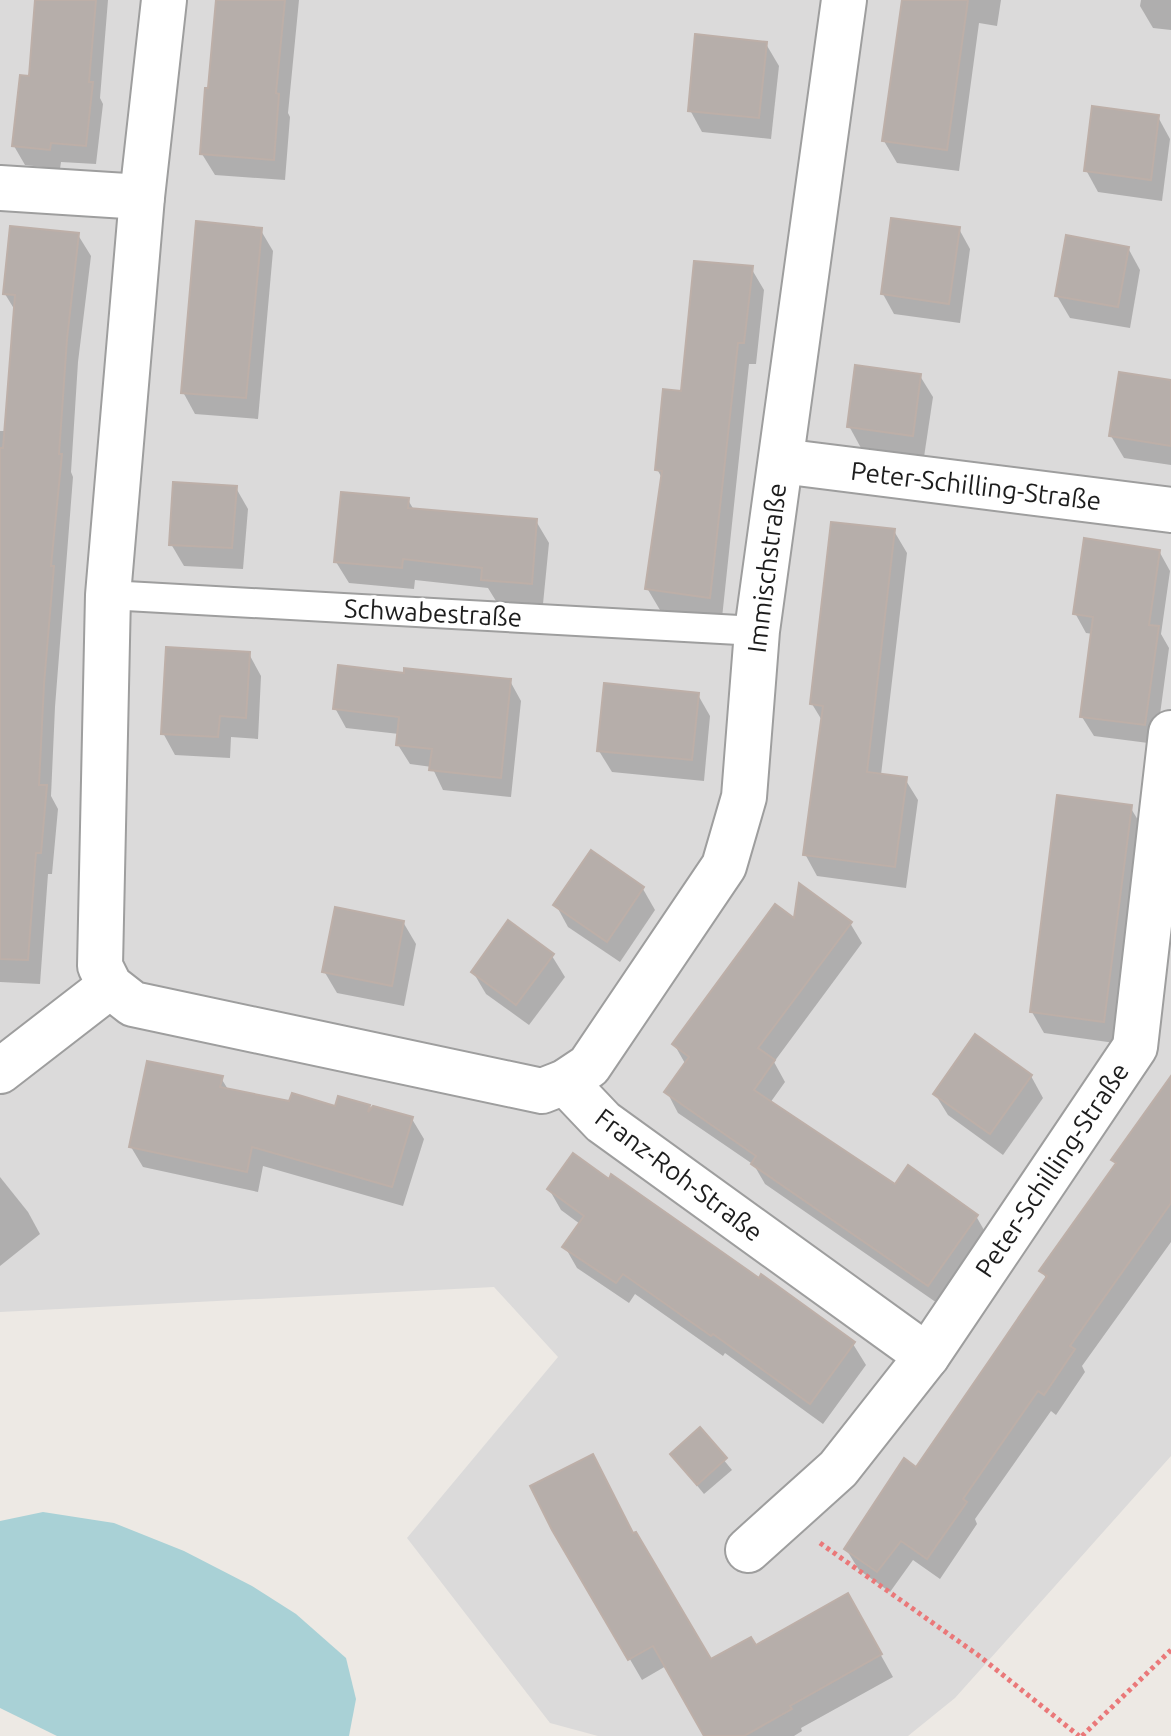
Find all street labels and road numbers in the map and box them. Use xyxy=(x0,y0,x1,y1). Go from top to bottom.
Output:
street label: Peter-Schilling-Straße xyxy=(849,456,1103,515)
street label: Immischstraße xyxy=(742,481,791,654)
street label: Schwabestraße xyxy=(343,593,523,632)
street label: Peter-Schilling-Straße xyxy=(969,1057,1134,1282)
street label: Franz-Roh-Straße xyxy=(590,1102,769,1247)

